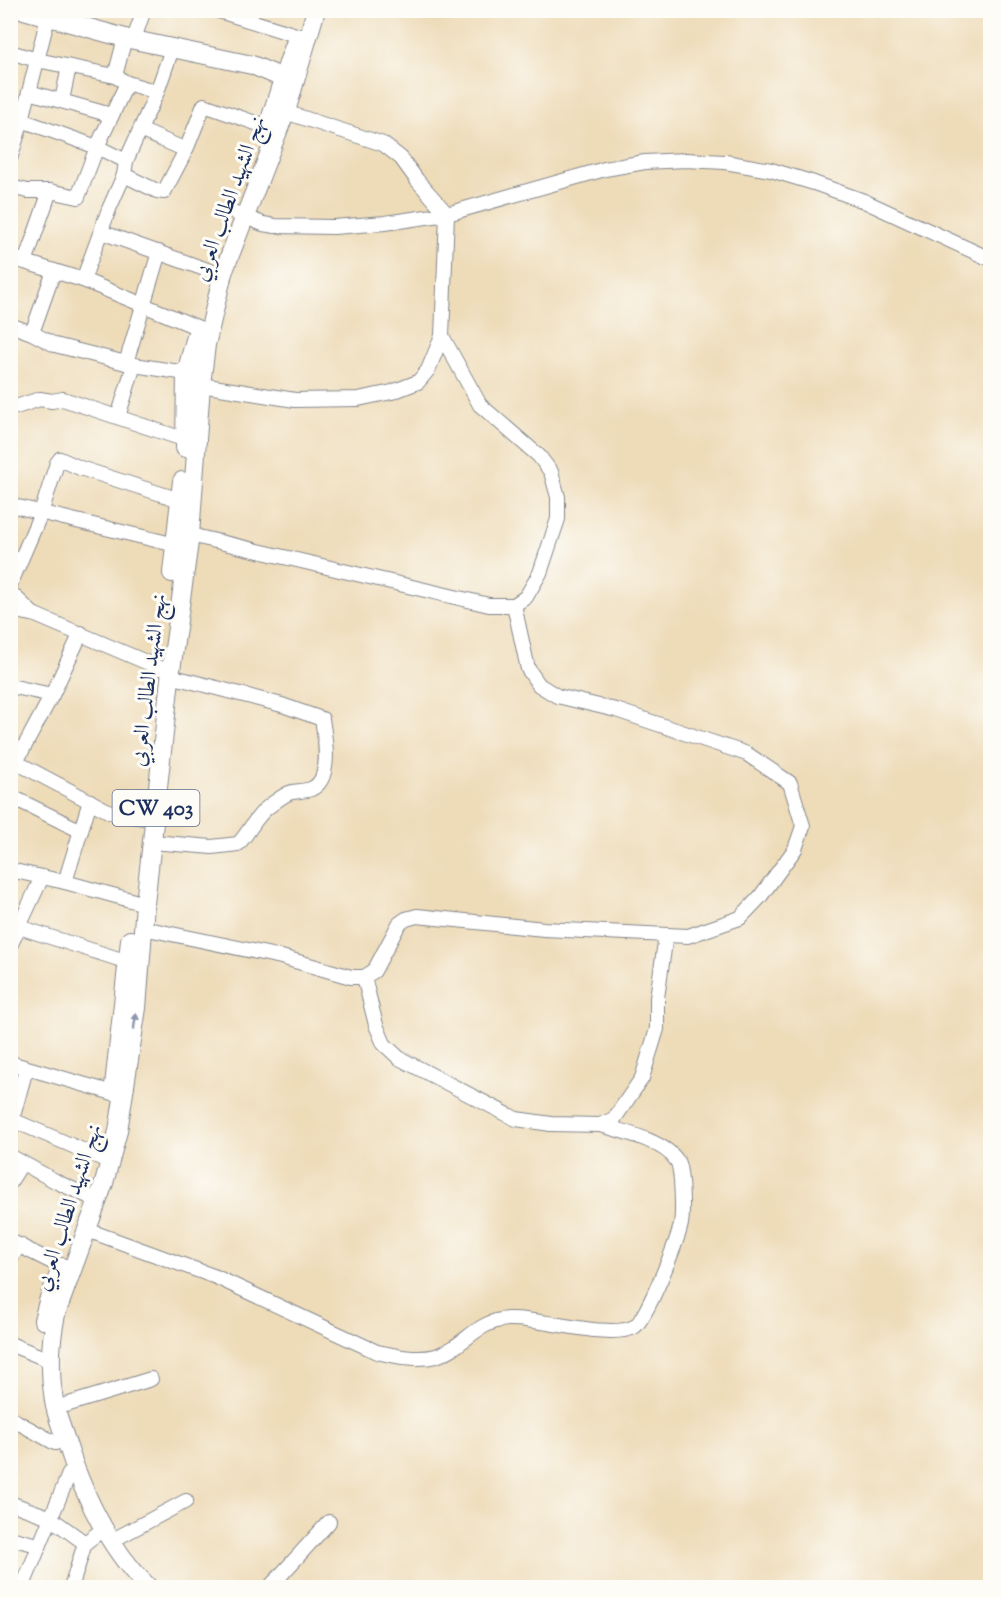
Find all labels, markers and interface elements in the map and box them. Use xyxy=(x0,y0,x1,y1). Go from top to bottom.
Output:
street label: نهج الشهيد الطالب العربي xyxy=(186,112,277,287)
street label: نهج الشهيد الطالب العربي xyxy=(124,592,177,769)
road number: CW 403 xyxy=(112,790,200,826)
one-way arrow xyxy=(130,1011,139,1030)
street label: نهج الشهيد الطالب العربي xyxy=(28,1120,113,1296)

